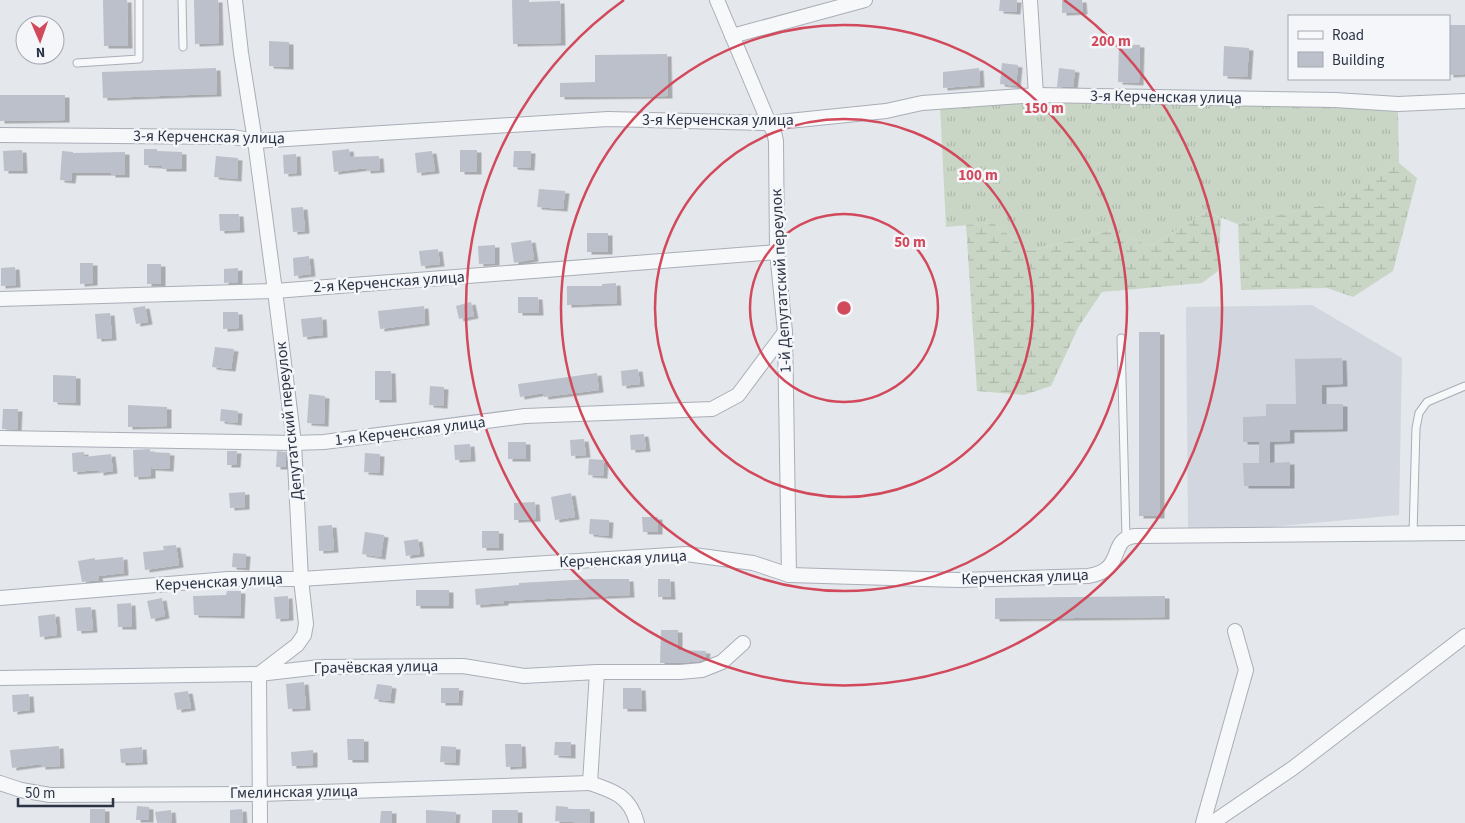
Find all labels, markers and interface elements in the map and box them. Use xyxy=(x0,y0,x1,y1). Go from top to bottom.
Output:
north arrow xyxy=(15,15,65,65)
legend xyxy=(1288,15,1450,80)
text: Road xyxy=(1332,25,1364,46)
text: 200 m xyxy=(1091,31,1131,52)
text: N xyxy=(35,42,45,62)
text: Building xyxy=(1332,50,1385,71)
street label: 3-я Керченская улица xyxy=(1090,85,1242,109)
text: 150 m xyxy=(1024,98,1064,119)
street label: 3-я Керченская улица xyxy=(642,109,794,131)
street label: 3-я Керченская улица xyxy=(133,125,285,149)
text: 100 m xyxy=(958,165,998,186)
street label: 1-й Депутатский переулок xyxy=(765,188,797,374)
text: 50 m xyxy=(894,232,926,253)
street label: 2-я Керченская улица xyxy=(313,266,465,298)
centre of rings xyxy=(835,299,853,317)
street label: Депутатский переулок xyxy=(270,341,308,501)
street label: 1-я Керченская улица xyxy=(333,411,487,451)
street label: Керченская улица xyxy=(559,545,687,573)
street label: Керченская улица xyxy=(961,564,1089,590)
street label: Керченская улица xyxy=(155,568,283,596)
street label: Грачёвская улица xyxy=(314,655,438,679)
scale bar xyxy=(18,776,112,808)
street label: Гмелинская улица xyxy=(230,780,358,804)
text: 50 m xyxy=(25,783,55,804)

